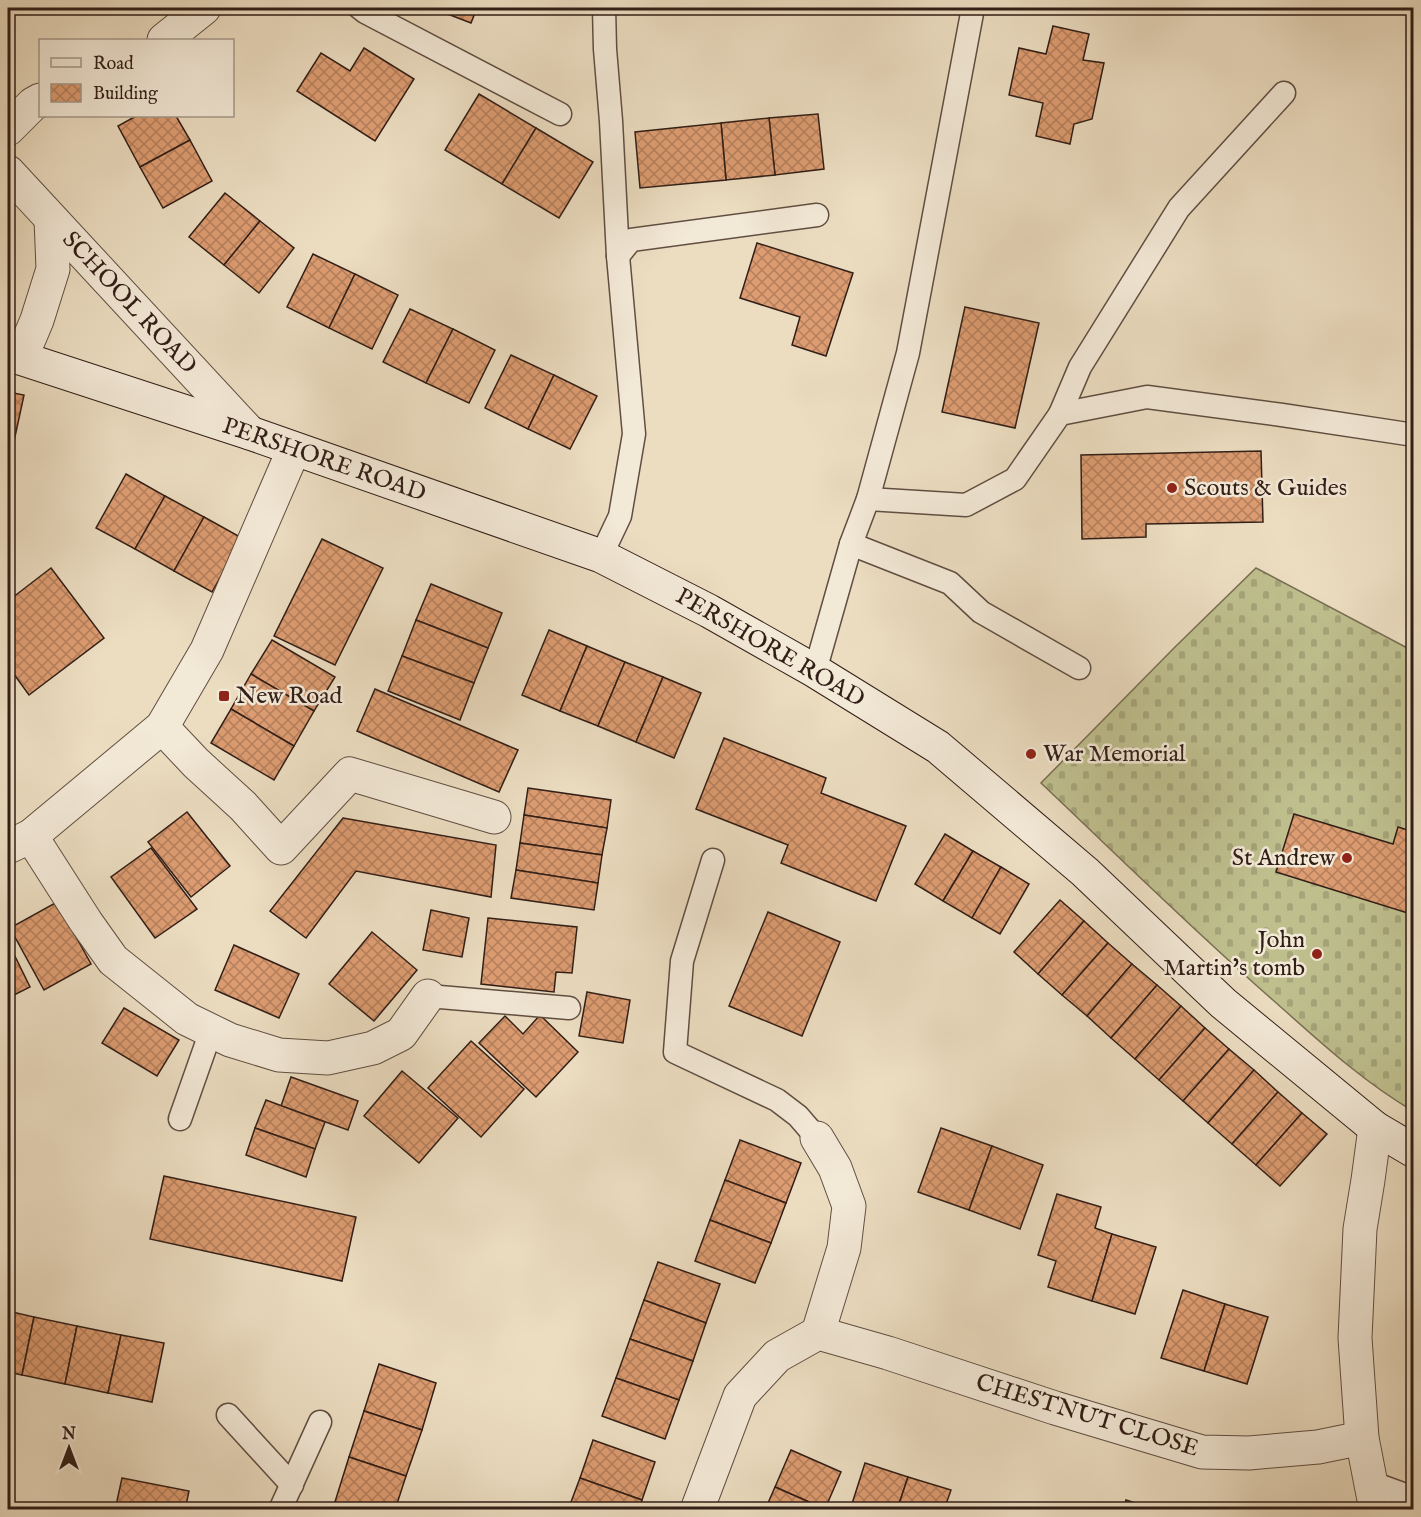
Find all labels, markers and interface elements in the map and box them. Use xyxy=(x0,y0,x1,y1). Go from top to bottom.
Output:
legend xyxy=(39,39,234,117)
text: Road xyxy=(93,53,134,76)
text: Building xyxy=(93,83,158,106)
street label: SCHOOL ROAD xyxy=(55,225,203,381)
street label: PERSHORE ROAD xyxy=(218,411,430,509)
place label: Scouts & Guides xyxy=(1184,473,1347,504)
marker: Scouts & Guides xyxy=(1165,481,1179,495)
street label: PERSHORE ROAD xyxy=(670,581,870,715)
place label: New Road xyxy=(236,681,343,712)
marker: New Road xyxy=(217,689,231,703)
place label: War Memorial xyxy=(1043,739,1186,770)
marker: War Memorial xyxy=(1024,747,1038,761)
place label: St Andrew xyxy=(1232,843,1336,874)
marker: St Andrew xyxy=(1340,851,1354,865)
place label: John Martin's tomb xyxy=(1163,925,1305,984)
marker: John Martin's tomb xyxy=(1310,947,1324,961)
street label: CHESTNUT CLOSE xyxy=(972,1367,1202,1465)
north arrow xyxy=(39,1418,99,1478)
text: N xyxy=(61,1425,76,1445)

